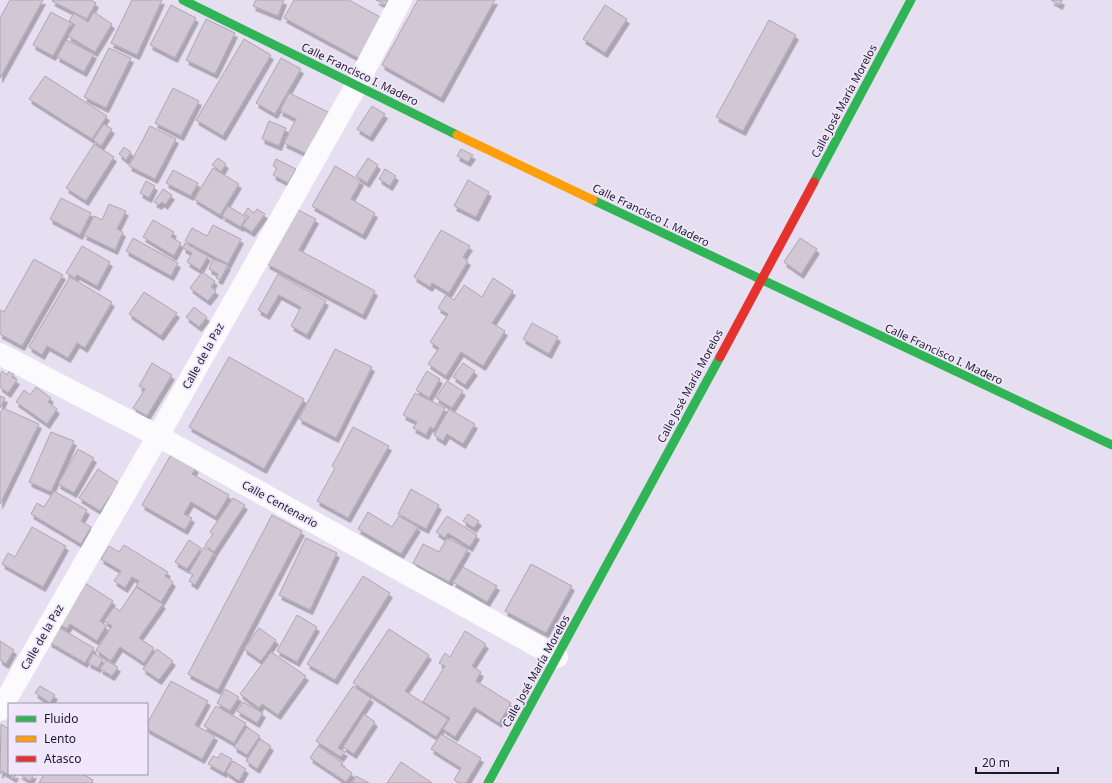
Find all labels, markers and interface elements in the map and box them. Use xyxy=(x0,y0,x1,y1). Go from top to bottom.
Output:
street label: Calle Francisco I. Madero xyxy=(299,39,422,109)
street label: Calle José María Morelos xyxy=(807,41,880,160)
street label: Calle Francisco I. Madero xyxy=(590,180,713,250)
street label: Calle de la Paz xyxy=(178,320,227,392)
street label: Calle Francisco I. Madero xyxy=(883,320,1006,388)
street label: Calle José María Morelos xyxy=(653,326,726,445)
street label: Calle Centenario xyxy=(239,476,321,531)
street label: Calle de la Paz xyxy=(17,601,66,672)
street label: Calle José María Morelos xyxy=(498,612,573,730)
legend xyxy=(8,703,148,775)
text: Fluido xyxy=(44,710,78,727)
text: Lento xyxy=(44,730,76,747)
scale bar xyxy=(976,749,1058,775)
text: Atasco xyxy=(44,750,82,767)
text: 20 m xyxy=(982,754,1010,771)

